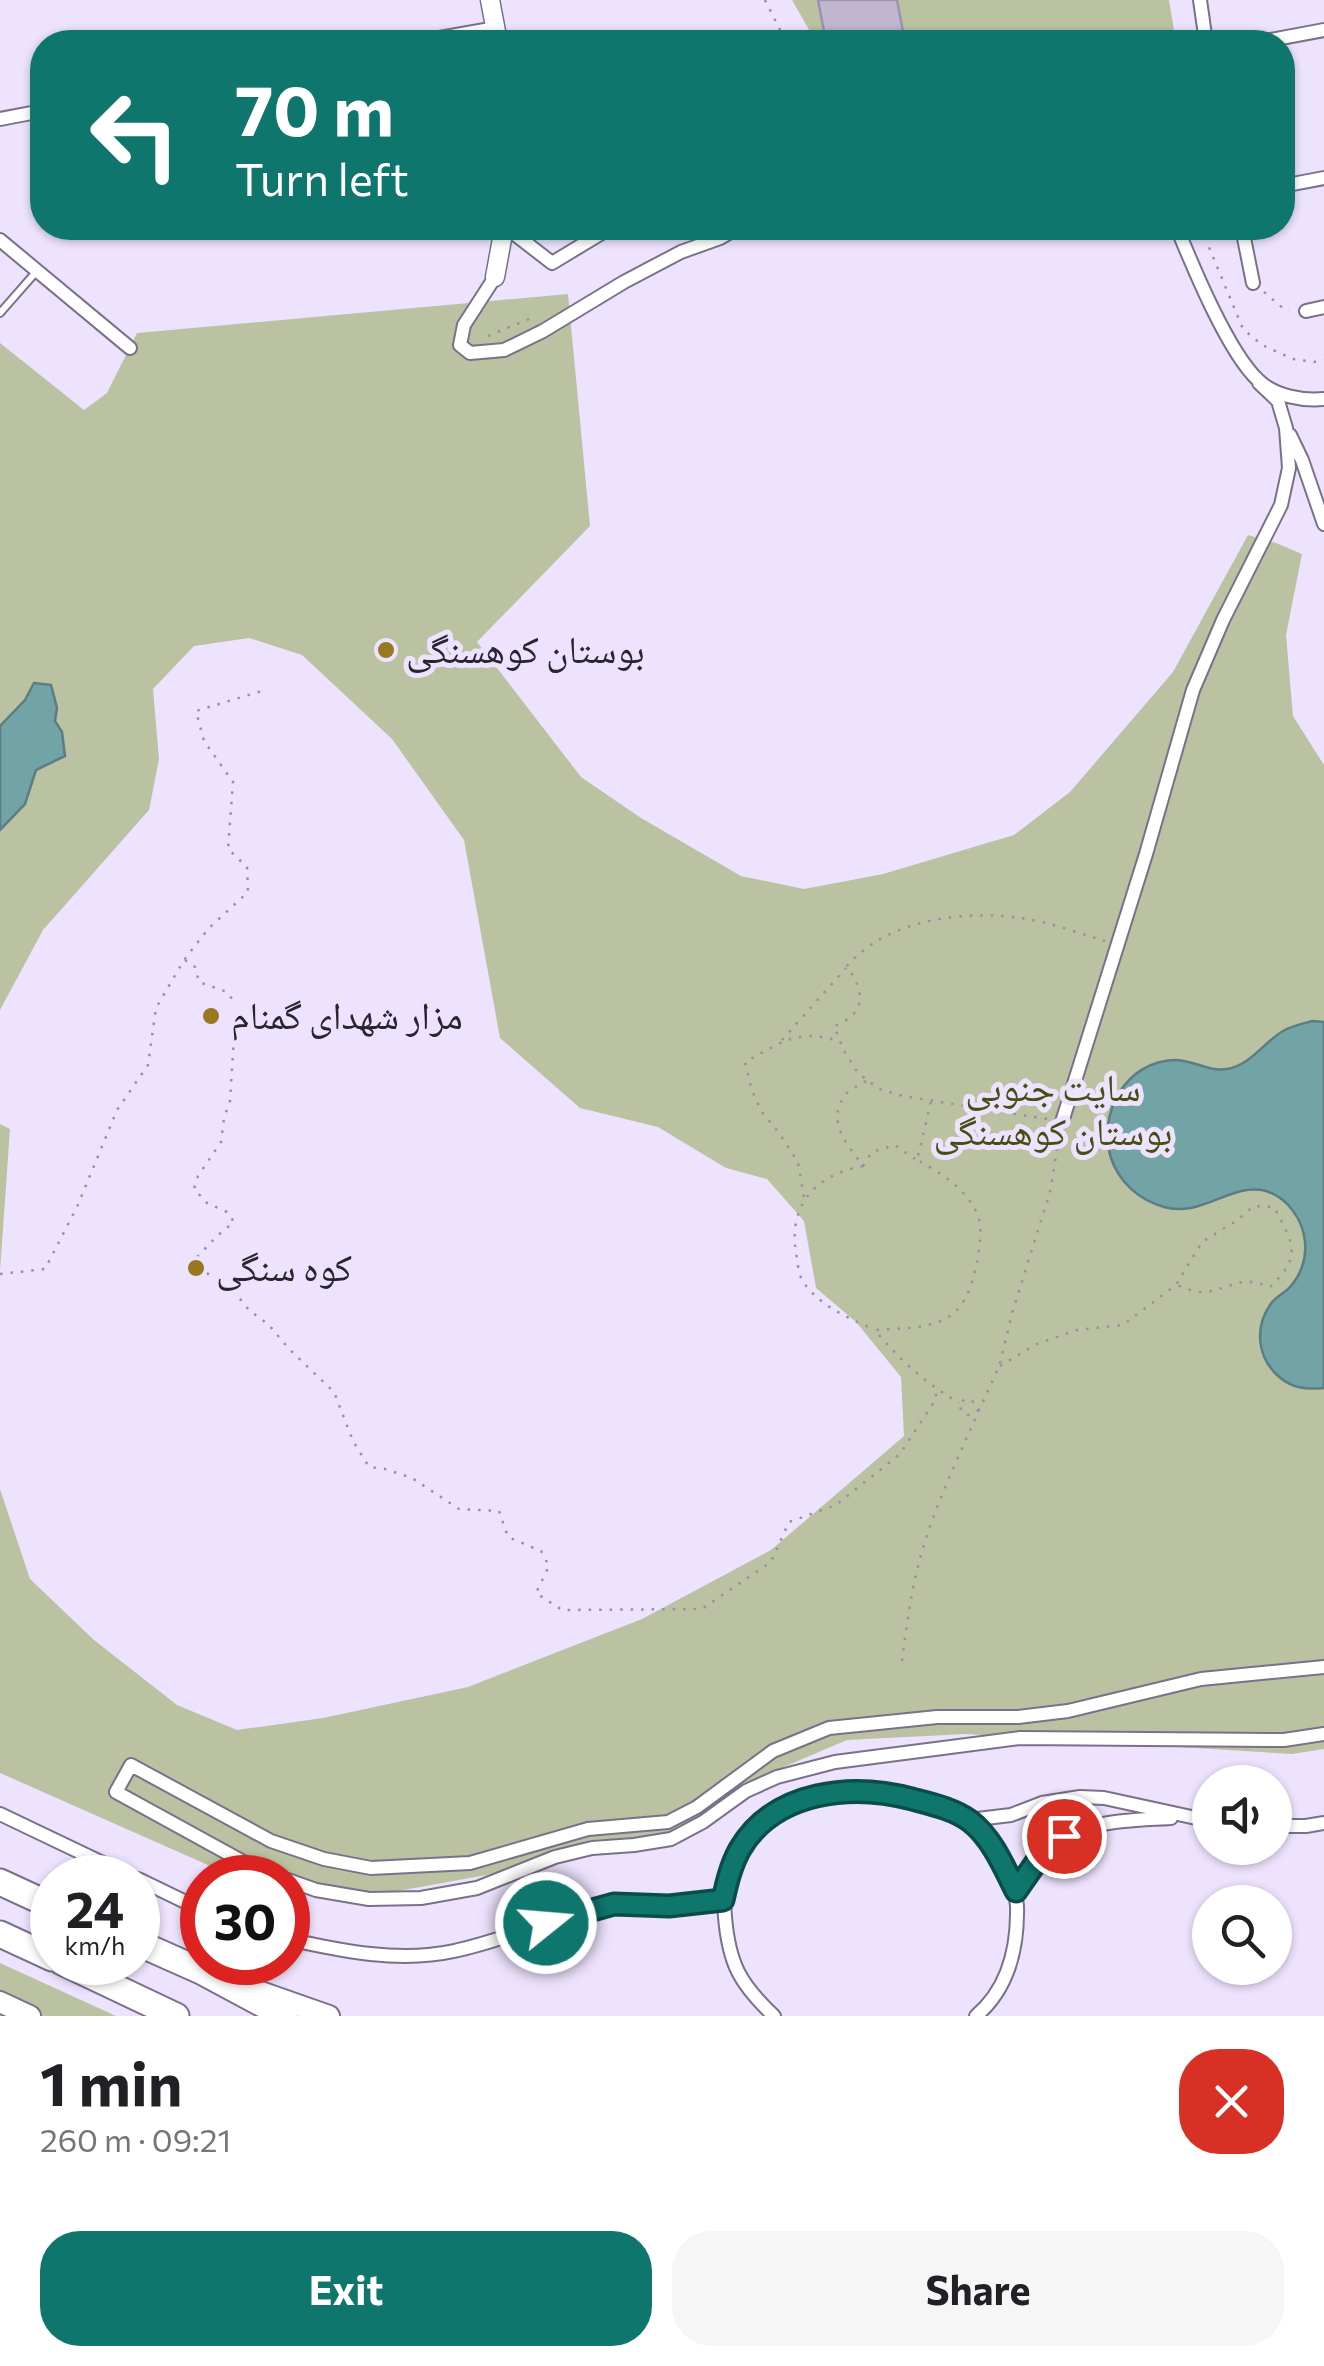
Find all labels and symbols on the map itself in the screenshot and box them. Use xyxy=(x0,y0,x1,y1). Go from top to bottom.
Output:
place label: بوستان کوهسنگی xyxy=(406,624,645,673)
marker: بوستان کوهسنگی xyxy=(375,639,397,661)
place label: مزار شهدای گمنام xyxy=(231,990,463,1041)
marker: مزار شهدای گمنام xyxy=(200,1005,222,1027)
park label: سایت جنوبی بوستان کوهسنگی xyxy=(934,1062,1172,1155)
place label: کوه سنگی xyxy=(216,1242,352,1291)
marker: کوه سنگی xyxy=(185,1257,207,1279)
pin xyxy=(1022,1794,1107,1879)
speed limit sign: 30 xyxy=(180,1855,310,1985)
position arrow xyxy=(494,1871,598,1975)

